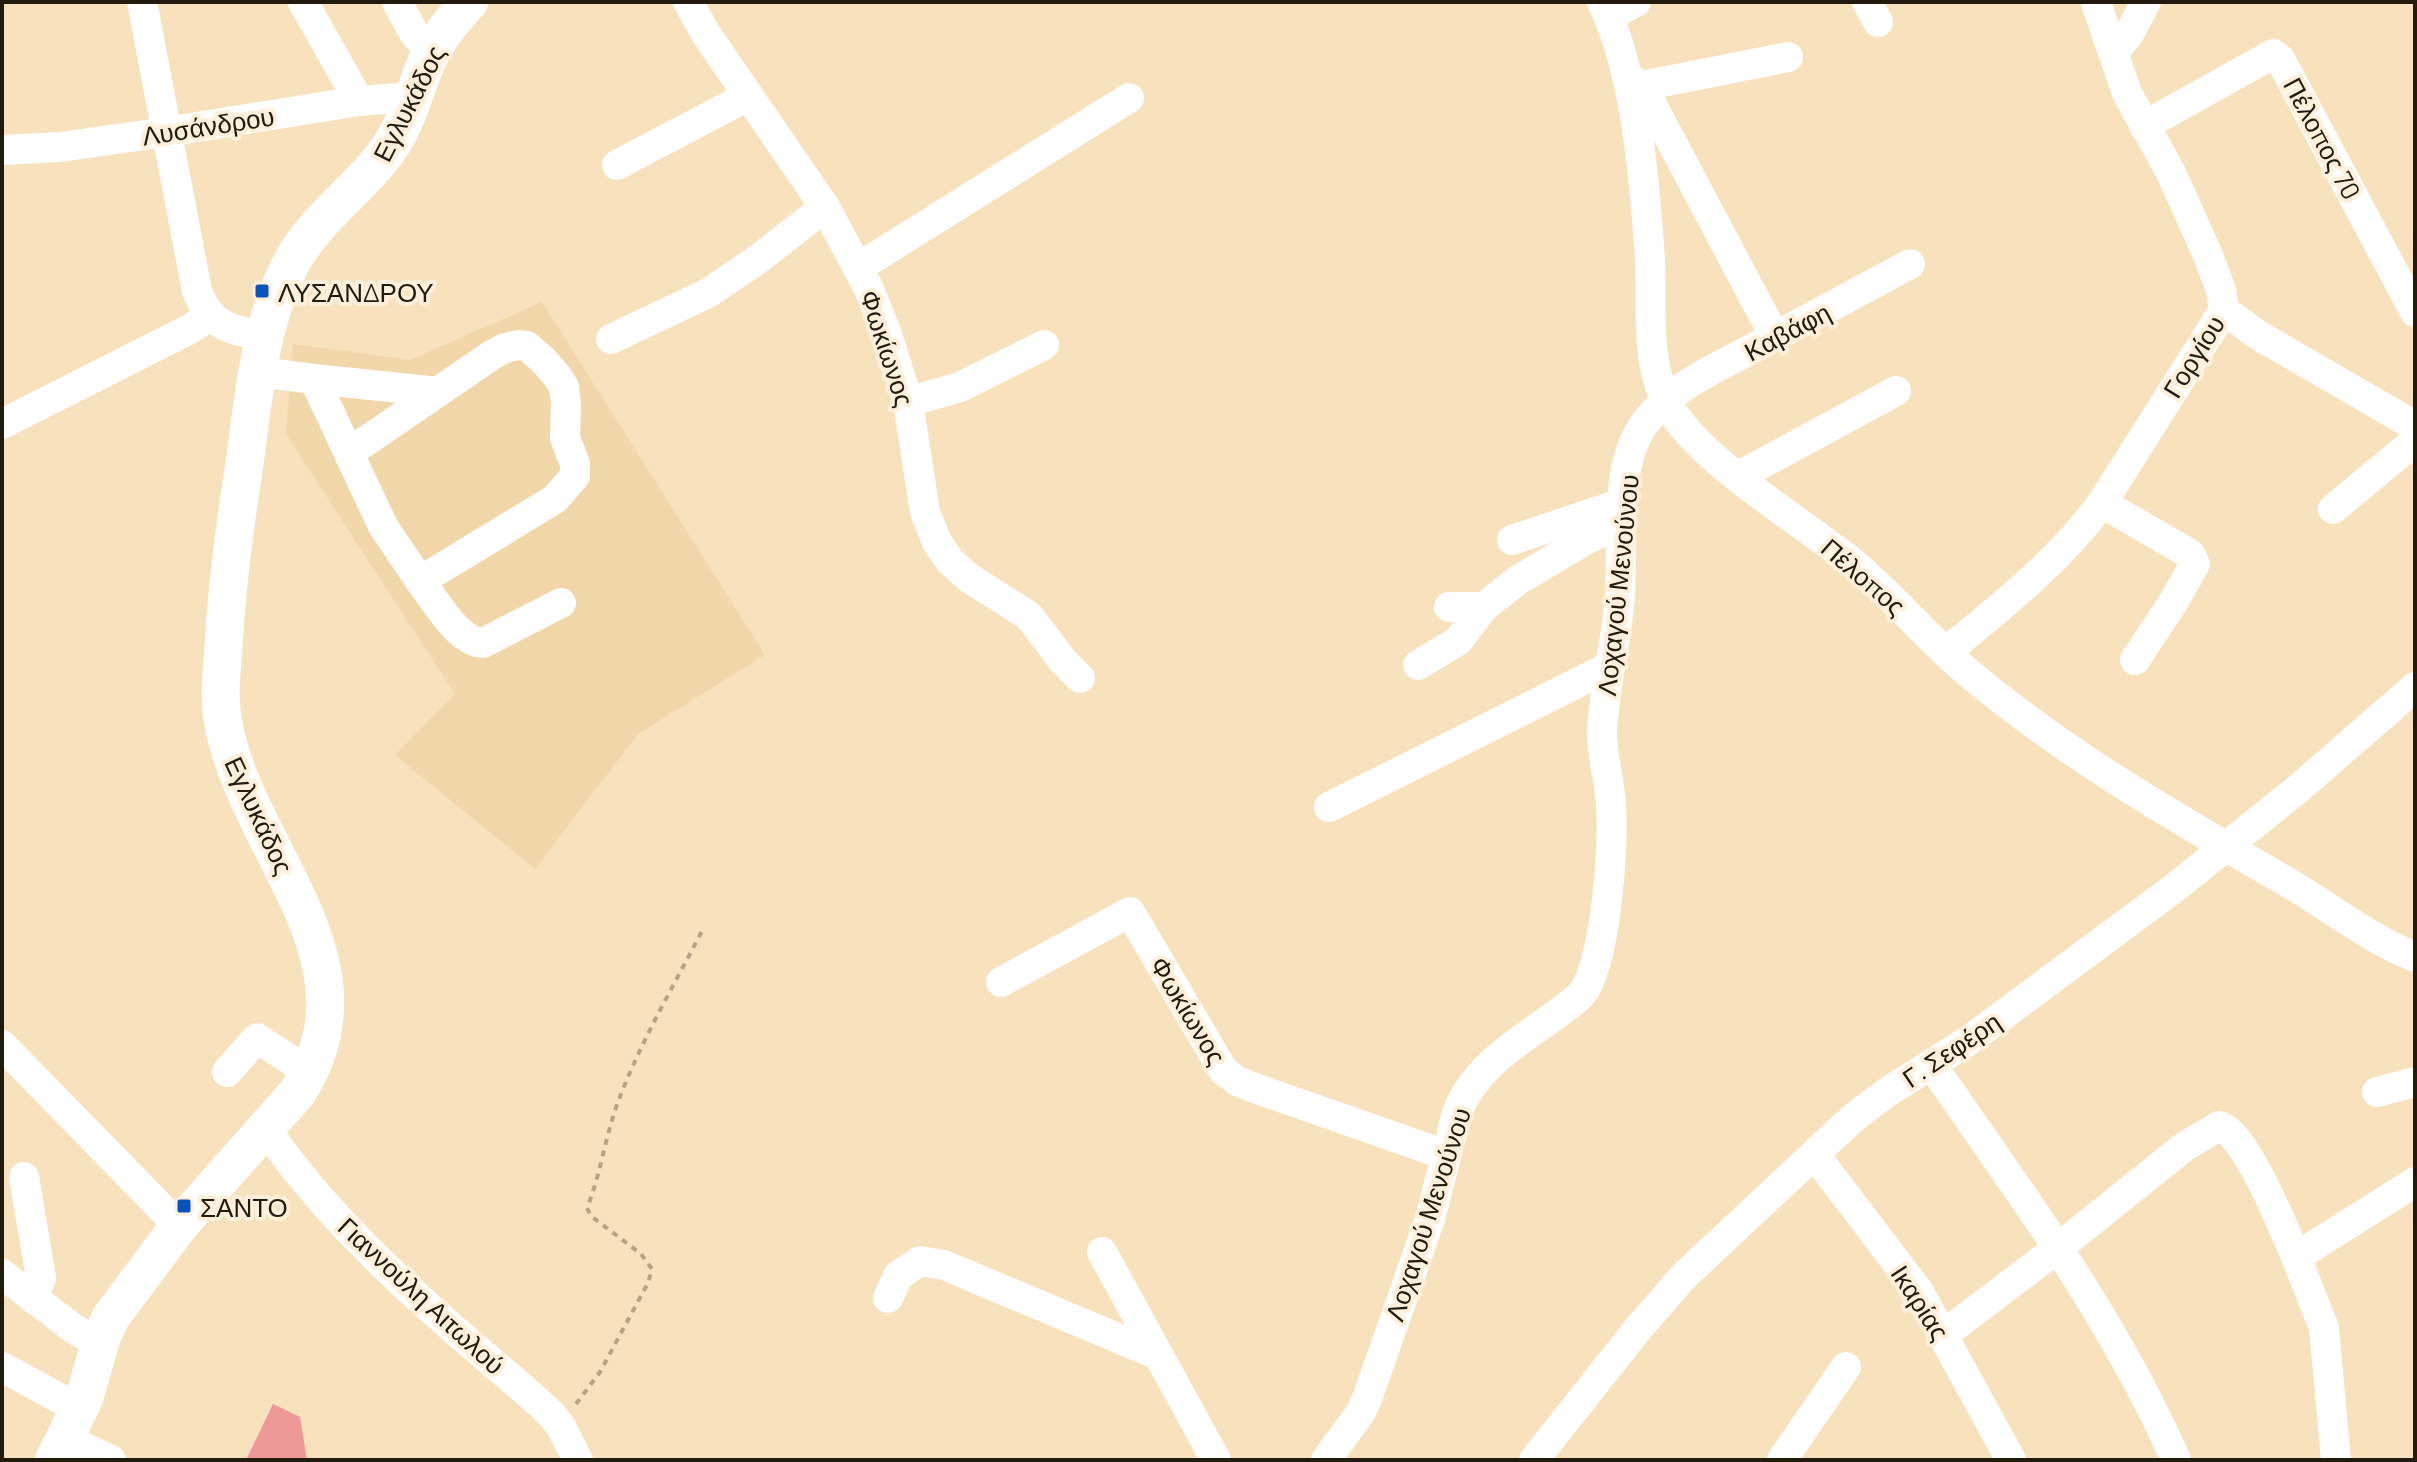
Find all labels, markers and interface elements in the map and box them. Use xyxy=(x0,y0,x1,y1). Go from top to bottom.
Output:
street label: Εγλυκάδος xyxy=(366,40,450,166)
street label: Πέλοπος 70 xyxy=(2278,72,2368,204)
street label: Λυσάνδρου xyxy=(140,99,276,151)
place label: ΛΥΣΑΝΔΡΟΥ xyxy=(278,276,434,307)
marker: ΛΥΣΑΝΔΡΟΥ xyxy=(253,282,271,300)
street label: Φωκίωνος xyxy=(855,286,921,410)
street label: Καβάφη xyxy=(1739,295,1835,367)
street label: Γοργίου xyxy=(2156,309,2230,403)
street label: Λοχαγού Μενούνου xyxy=(1590,473,1644,697)
street label: Πέλοπος xyxy=(1816,531,1912,621)
street label: Εγλυκάδος xyxy=(219,751,301,879)
street label: Φωκίωνος xyxy=(1145,951,1233,1069)
street label: Γ. Σεφέρη xyxy=(1896,1005,2006,1093)
street label: Λοχαγού Μενούνου xyxy=(1378,1103,1476,1325)
place label: ΣΑΝΤΟ xyxy=(200,1191,288,1222)
marker: ΣΑΝΤΟ xyxy=(175,1197,193,1215)
street label: Γιαννούλη Αιτωλού xyxy=(333,1210,511,1380)
street label: Ικαρίας xyxy=(1885,1259,1957,1345)

